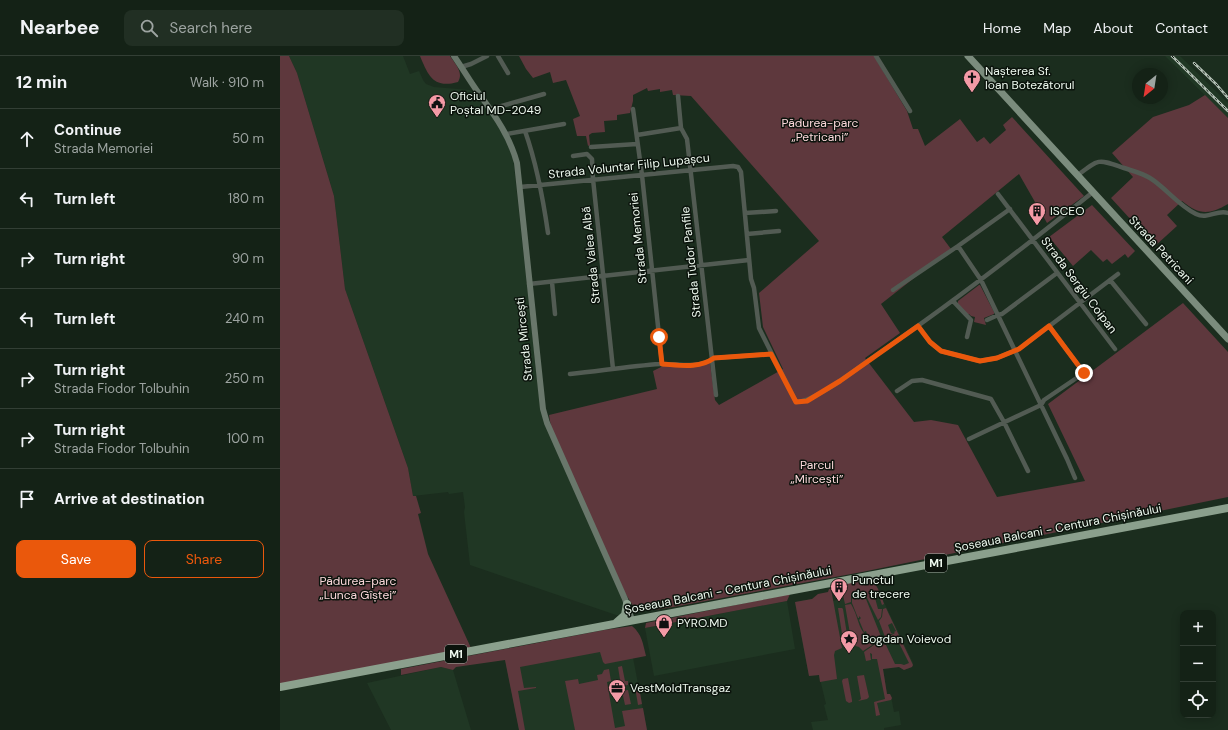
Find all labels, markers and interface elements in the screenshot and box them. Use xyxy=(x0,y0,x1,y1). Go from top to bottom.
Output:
search box xyxy=(124,10,404,46)
text: Nearbee xyxy=(20,15,100,40)
icon: search xyxy=(138,17,160,39)
text: Search here xyxy=(170,18,252,38)
text: Home xyxy=(983,19,1021,37)
text: Map xyxy=(1043,19,1071,37)
text: About xyxy=(1093,19,1133,37)
text: Contact xyxy=(1155,19,1208,37)
place label: Nașterea Sf. Ioan Botezătorul xyxy=(985,63,1075,93)
church icon: Nașterea Sf. Ioan Botezătorul xyxy=(962,68,982,93)
north arrow xyxy=(1132,68,1168,104)
text: 12 min xyxy=(16,71,67,93)
text: Walk · 910 m xyxy=(190,74,264,91)
place label: Oficiul Poștal MD-2049 xyxy=(450,88,541,118)
public building icon: Oficiul Poștal MD-2049 xyxy=(427,93,447,118)
park label: Pădurea-parc „Petricani” xyxy=(782,115,859,145)
text: Continue xyxy=(54,120,122,140)
icon: ahead xyxy=(16,128,38,150)
text: 50 m xyxy=(232,130,264,147)
text: Strada Memoriei xyxy=(54,140,153,157)
street label: Strada Voluntar Filip Lupașcu xyxy=(548,150,711,182)
icon: left xyxy=(16,188,38,210)
text: Turn left xyxy=(54,189,115,209)
text: 180 m xyxy=(228,190,264,207)
street label: Strada Memoriei xyxy=(625,191,651,284)
building icon: ISCEO xyxy=(1027,201,1047,226)
place label: ISCEO xyxy=(1050,203,1084,219)
street label: Strada Valea Albă xyxy=(578,206,604,304)
street label: Strada Tudor Panfile xyxy=(677,206,705,318)
street label: Strada Petricani xyxy=(1125,212,1197,288)
street label: Strada Sergiu Coipan xyxy=(1037,233,1121,337)
icon: right xyxy=(16,248,38,270)
text: Turn right xyxy=(54,249,125,269)
text: 90 m xyxy=(232,250,264,267)
street label: Strada Mircești xyxy=(512,296,536,382)
icon: left xyxy=(16,308,38,330)
text: Turn left xyxy=(54,309,115,329)
text: 240 m xyxy=(225,310,264,327)
route start xyxy=(650,328,668,346)
text: Turn right xyxy=(54,360,125,380)
route end xyxy=(1075,364,1093,382)
icon: right xyxy=(16,368,38,390)
text: 250 m xyxy=(225,370,264,387)
text: Strada Fiodor Tolbuhin xyxy=(54,380,190,397)
text: Turn right xyxy=(54,420,125,440)
icon: right xyxy=(16,428,38,450)
text: 100 m xyxy=(227,430,264,447)
text: Strada Fiodor Tolbuhin xyxy=(54,440,190,457)
park label: Parcul „Mircești” xyxy=(791,457,844,487)
icon: arrive xyxy=(16,488,38,510)
text: Arrive at destination xyxy=(54,489,205,509)
street label: Șoseaua Balcani - Centura Chișinăului xyxy=(953,500,1163,556)
button: Save xyxy=(16,540,136,578)
button: Share xyxy=(144,540,264,578)
road number: M1 xyxy=(925,554,947,572)
street label: Șoseaua Balcani - Centura Chișinăului xyxy=(623,562,833,618)
place label: Punctul de trecere xyxy=(852,572,910,602)
park label: Pădurea-parc „Lunca Gîștei” xyxy=(319,573,397,603)
building icon: Punctul de trecere xyxy=(829,577,849,602)
map controls xyxy=(1180,610,1216,718)
button: + xyxy=(1180,610,1216,646)
shop icon: PYRO.MD xyxy=(654,613,674,638)
place label: PYRO.MD xyxy=(677,615,728,631)
place icon: Bogdan Voievod xyxy=(839,629,859,654)
place label: Bogdan Voievod xyxy=(862,631,951,647)
road number: M1 xyxy=(445,645,467,663)
button: − xyxy=(1180,646,1216,682)
office icon: VestMoldTransgaz xyxy=(607,678,627,703)
place label: VestMoldTransgaz xyxy=(630,680,731,696)
button: locate xyxy=(1180,682,1216,718)

